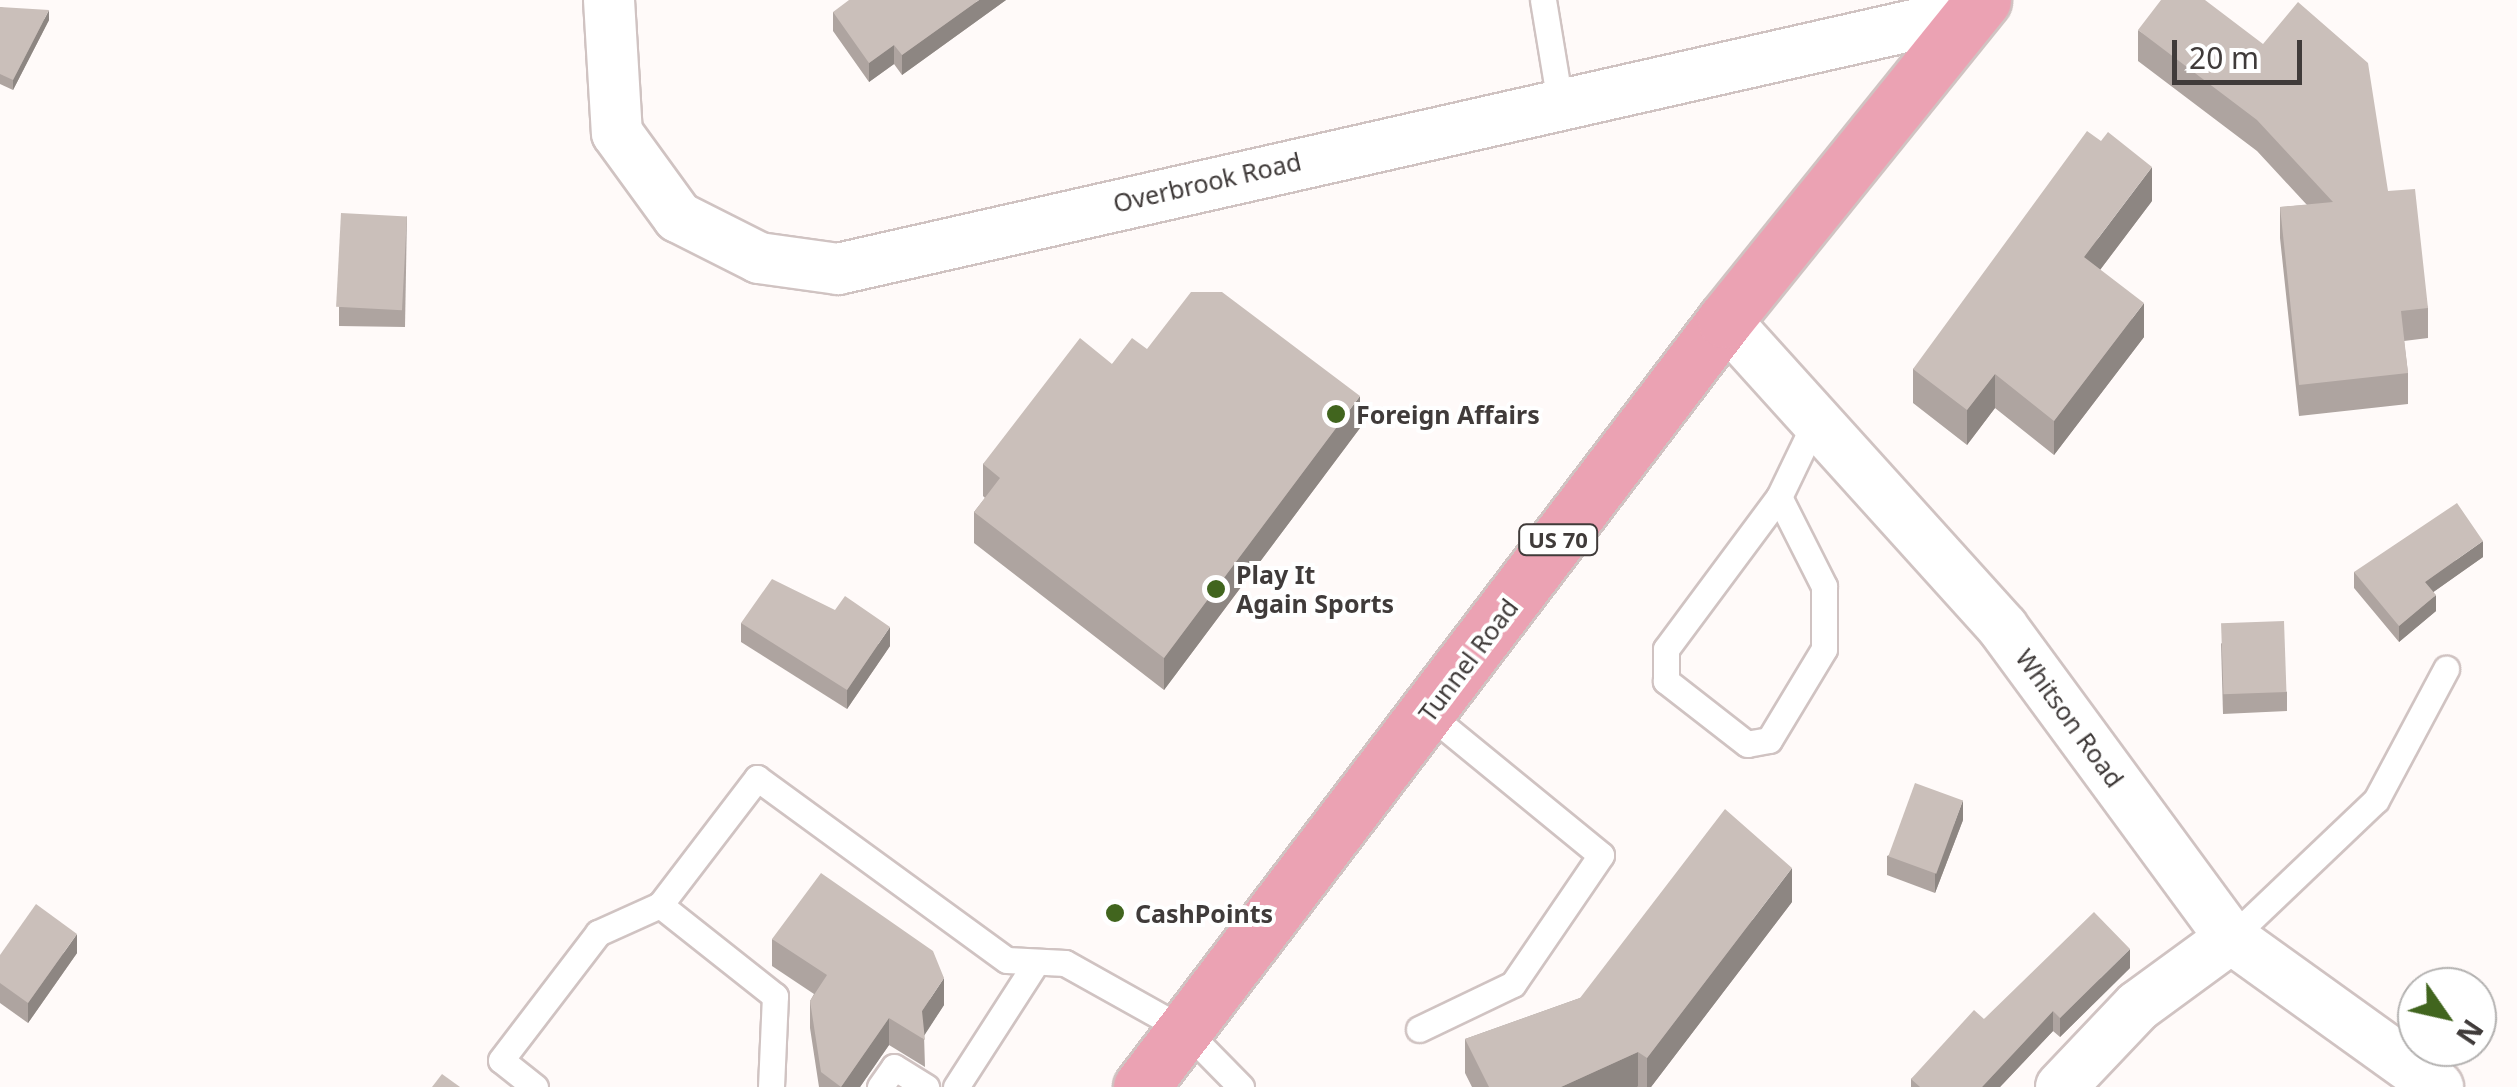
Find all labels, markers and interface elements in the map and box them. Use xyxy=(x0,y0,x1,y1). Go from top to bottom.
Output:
scale bar xyxy=(2177,20,2307,82)
text: 20 m xyxy=(2189,37,2259,78)
street label: Overbrook Road xyxy=(1110,146,1304,218)
place label: Foreign Affairs xyxy=(1356,399,1540,429)
marker: Foreign Affairs xyxy=(1325,403,1347,425)
road number: US 70 xyxy=(1518,523,1598,557)
place label: Play It Again Sports xyxy=(1236,560,1394,619)
marker: Play It Again Sports xyxy=(1205,578,1227,600)
street label: Tunnel Road xyxy=(1412,593,1524,727)
street label: Whitson Road xyxy=(2010,643,2130,793)
place label: CashPoints xyxy=(1135,898,1273,928)
marker: CashPoints xyxy=(1104,902,1126,924)
north arrow xyxy=(2397,967,2497,1067)
text: N xyxy=(2448,1013,2492,1053)

